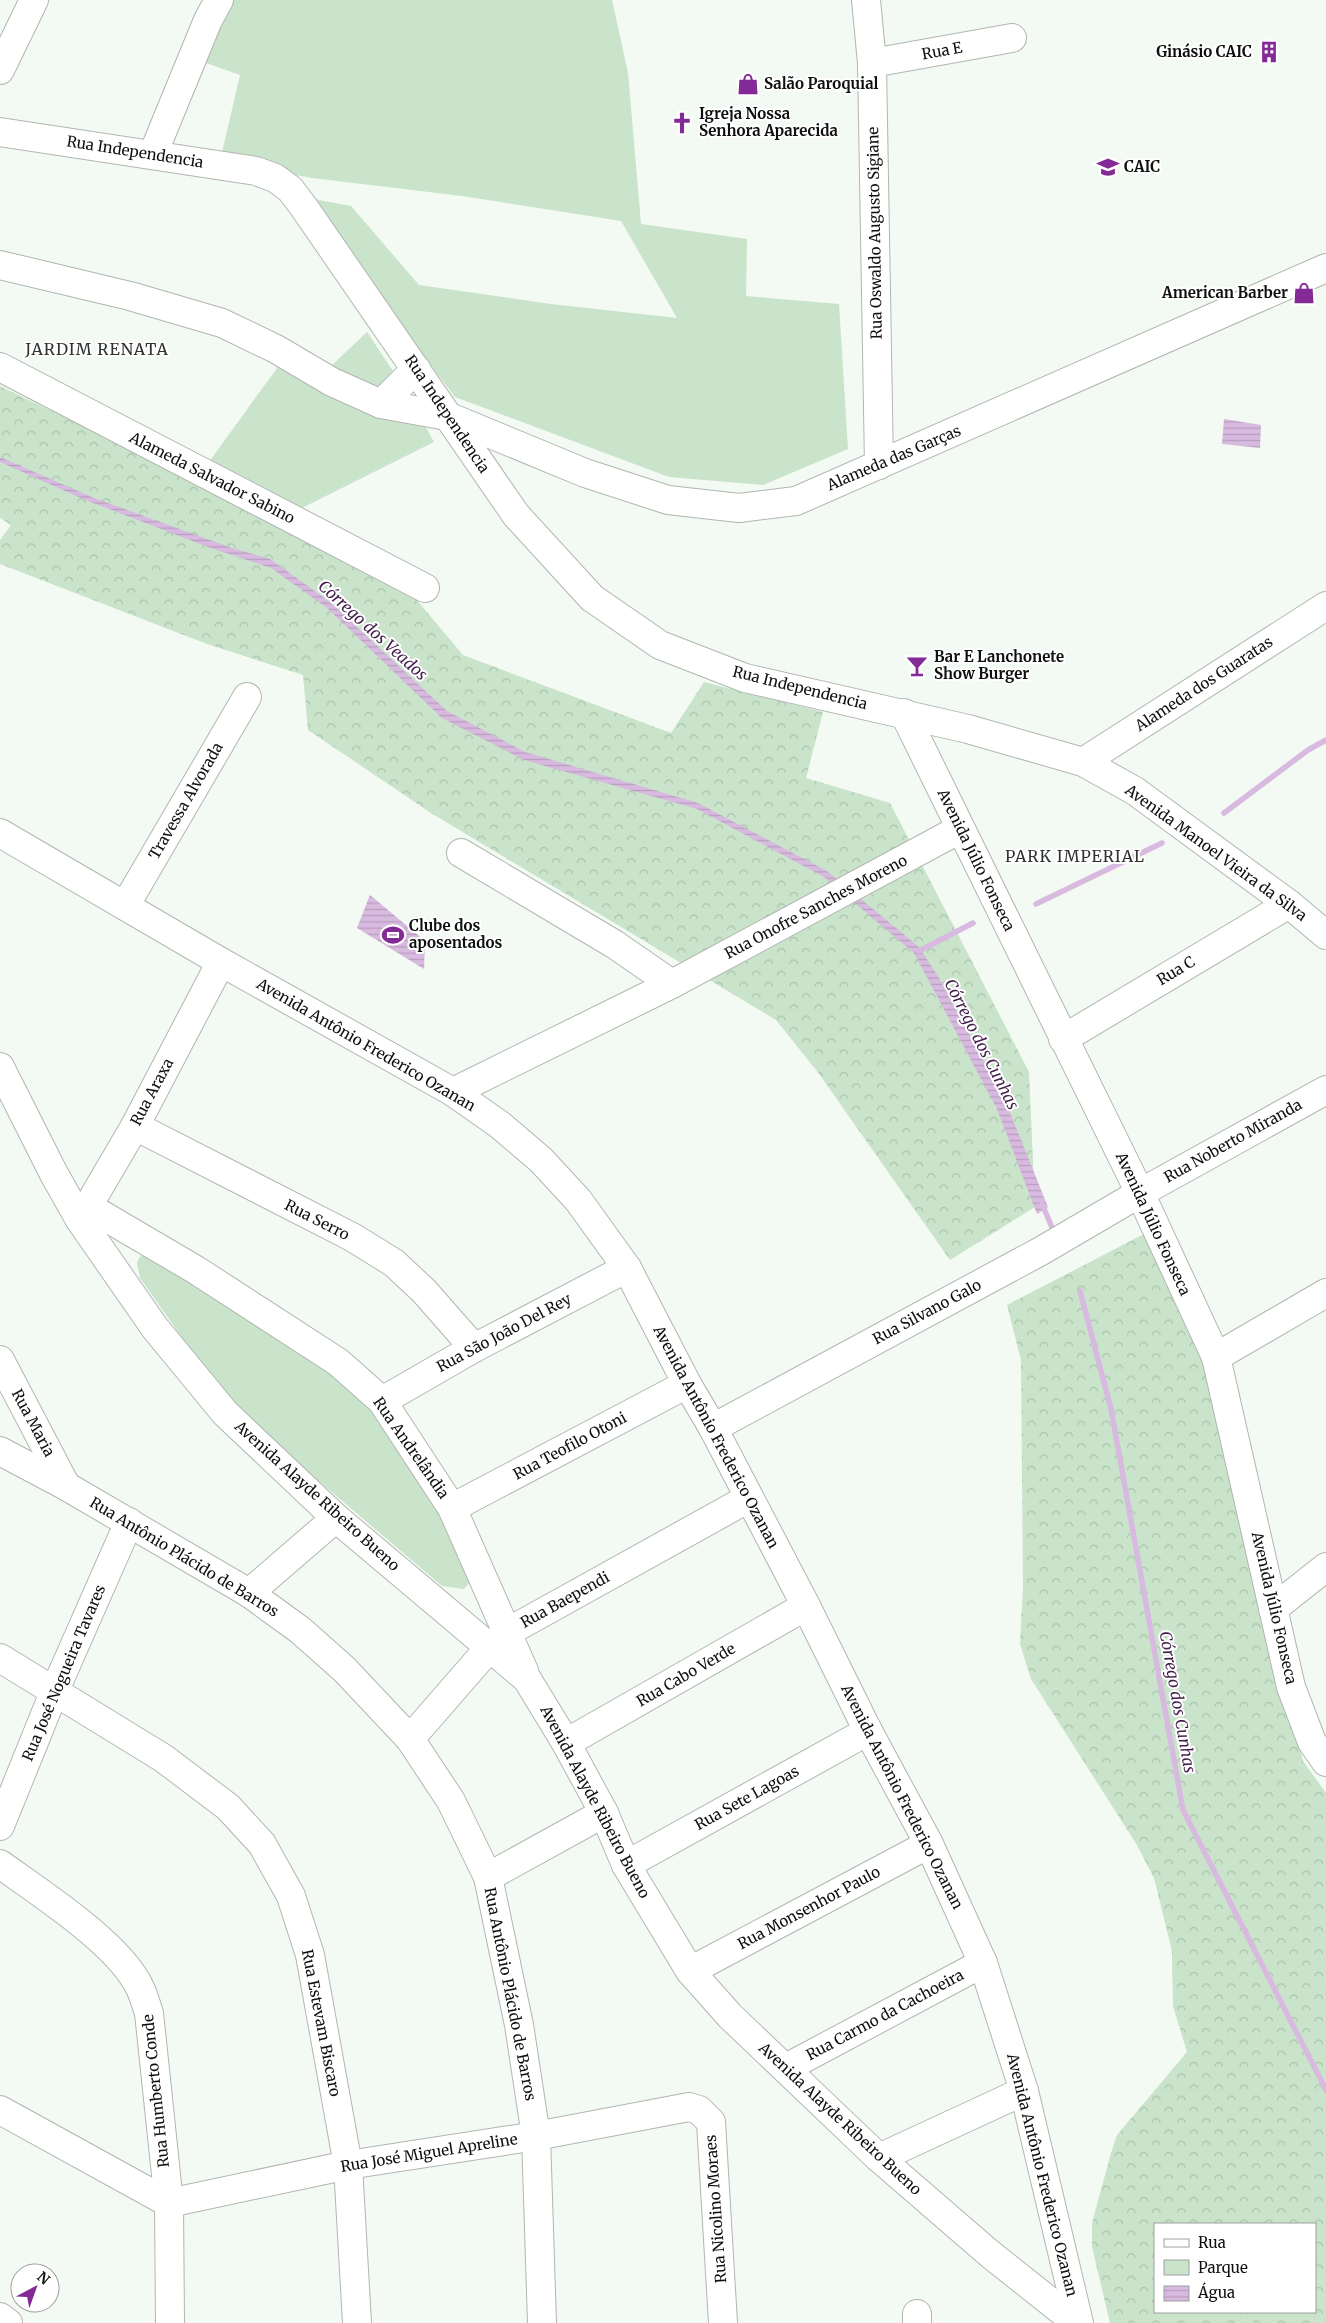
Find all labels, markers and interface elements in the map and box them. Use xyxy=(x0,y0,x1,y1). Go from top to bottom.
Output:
street label: Rua E xyxy=(920,38,964,63)
building icon: Ginásio CAIC xyxy=(1256,39,1282,65)
place label: Ginásio CAIC xyxy=(1156,42,1252,61)
shop icon: Salão Paroquial xyxy=(735,71,761,97)
place label: Salão Paroquial xyxy=(764,74,879,93)
place label: Igreja Nossa Senhora Aparecida xyxy=(699,104,839,140)
church icon: Igreja Nossa Senhora Aparecida xyxy=(669,110,695,136)
street label: Rua Oswaldo Augusto Sigiane xyxy=(863,126,886,340)
street label: Rua Independencia xyxy=(65,131,205,172)
school or university icon: CAIC xyxy=(1095,154,1121,180)
place label: CAIC xyxy=(1124,157,1160,176)
shop icon: American Barber xyxy=(1291,280,1317,306)
place label: American Barber xyxy=(1161,283,1288,302)
district label: JARDIM RENATA xyxy=(24,339,169,359)
street label: Rua Independencia xyxy=(401,351,494,476)
street label: Alameda das Garças xyxy=(823,421,964,495)
street label: Alameda Salvador Sabino xyxy=(125,427,298,528)
water label: Córrego dos Veados xyxy=(314,576,432,684)
street label: Alameda dos Guaratas xyxy=(1131,632,1276,736)
place label: Bar E Lanchonete Show Burger xyxy=(934,647,1064,683)
bar icon: Bar E Lanchonete Show Burger xyxy=(904,653,930,679)
street label: Rua Independencia xyxy=(731,662,869,713)
street label: Travessa Alvorada xyxy=(144,739,227,863)
street label: Avenida Manoel Vieira da Silva xyxy=(1121,780,1311,925)
street label: Avenida Júlio Fonseca xyxy=(933,785,1019,934)
district label: PARK IMPERIAL xyxy=(1005,846,1145,866)
street label: Rua Onofre Sanches Moreno xyxy=(721,850,910,963)
place label: Clube dos aposentados xyxy=(409,916,503,952)
sports icon: Clube dos aposentados xyxy=(380,922,406,948)
street label: Rua C xyxy=(1153,952,1198,989)
street label: Avenida Antônio Frederico Ozanan xyxy=(253,973,479,1115)
water label: Córrego dos Cunhas xyxy=(940,975,1024,1113)
street label: Rua Araxa xyxy=(126,1055,177,1129)
street label: Rua Noberto Miranda xyxy=(1160,1095,1305,1186)
street label: Avenida Júlio Fonseca xyxy=(1111,1148,1195,1298)
street label: Rua Serro xyxy=(282,1195,353,1244)
street label: Rua Silvano Galo xyxy=(869,1275,985,1348)
street label: Rua São João Del Rey xyxy=(433,1289,575,1376)
street label: Avenida Antônio Frederico Ozanan xyxy=(649,1321,783,1551)
street label: Rua Maria xyxy=(8,1386,59,1460)
street label: Rua Andrelândia xyxy=(369,1393,454,1502)
street label: Rua Teofilo Otoni xyxy=(510,1408,630,1483)
street label: Avenida Alayde Ribeiro Bueno xyxy=(230,1416,404,1575)
street label: Rua Antônio Plácido de Barros xyxy=(86,1493,282,1621)
street label: Avenida Júlio Fonseca xyxy=(1247,1529,1301,1686)
street label: Rua Baependi xyxy=(517,1567,613,1632)
street label: Rua José Nogueira Tavares xyxy=(18,1582,109,1764)
water label: Córrego dos Cunhas xyxy=(1156,1629,1200,1775)
street label: Rua Cabo Verde xyxy=(633,1639,739,1711)
street label: Avenida Antônio Frederico Ozanan xyxy=(837,1680,968,1912)
street label: Avenida Alayde Ribeiro Bueno xyxy=(536,1701,654,1902)
street label: Rua Sete Lagoas xyxy=(691,1761,802,1834)
street label: Rua Monsenhor Paulo xyxy=(734,1862,883,1953)
street label: Rua Antônio Plácido de Barros xyxy=(480,1886,541,2102)
street label: Rua Estevam Biscaro xyxy=(298,1948,345,2098)
street label: Rua Carmo da Cachoeira xyxy=(803,1965,967,2064)
street label: Rua Humberto Conde xyxy=(138,2013,173,2169)
street label: Avenida Alayde Ribeiro Bueno xyxy=(754,2038,926,2199)
street label: Avenida Antônio Frederico Ozanan xyxy=(1003,2050,1082,2298)
street label: Rua José Miguel Apreline xyxy=(339,2129,519,2176)
street label: Rua Nicolino Moraes xyxy=(701,2134,730,2284)
legend xyxy=(1154,2223,1316,2313)
text: Rua xyxy=(1198,2233,1226,2252)
text: Parque xyxy=(1198,2258,1248,2277)
north arrow xyxy=(10,2263,60,2313)
text: N xyxy=(33,2268,54,2289)
text: Água xyxy=(1197,2282,1235,2302)

